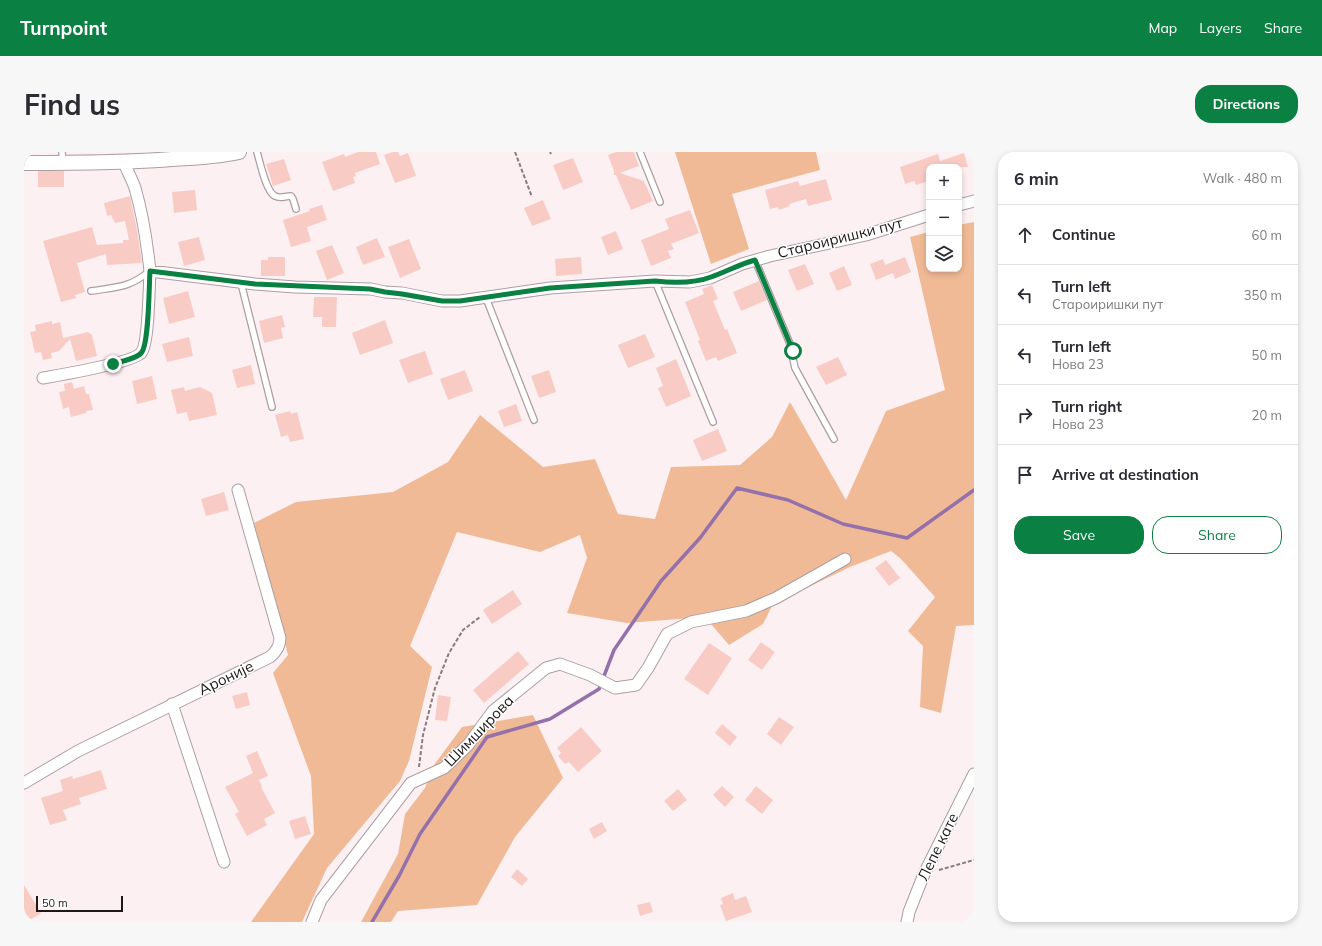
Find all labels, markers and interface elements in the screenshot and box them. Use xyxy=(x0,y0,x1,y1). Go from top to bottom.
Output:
text: Turnpoint xyxy=(20,16,107,40)
text: Map xyxy=(1148,19,1177,37)
text: Layers xyxy=(1199,19,1242,37)
text: Share xyxy=(1264,19,1302,37)
button: Directions xyxy=(1195,85,1298,123)
text: Find us xyxy=(24,87,120,122)
map controls xyxy=(926,164,962,272)
button: + xyxy=(926,164,962,200)
text: 6 min xyxy=(1014,168,1059,189)
text: Walk · 480 m xyxy=(1203,170,1282,186)
button: − xyxy=(926,200,962,236)
street label: Староиришки пут xyxy=(775,213,905,262)
icon: ahead xyxy=(1014,224,1036,246)
text: Continue xyxy=(1052,225,1115,244)
text: 60 m xyxy=(1252,227,1282,243)
button: layers xyxy=(926,236,962,272)
text: Turn left xyxy=(1052,277,1111,296)
icon: left xyxy=(1014,284,1036,306)
text: 350 m xyxy=(1244,287,1282,303)
text: Староиришки пут xyxy=(1052,296,1163,312)
text: Turn left xyxy=(1052,337,1111,356)
route start xyxy=(784,342,802,360)
icon: left xyxy=(1014,344,1036,366)
text: 50 m xyxy=(1252,347,1282,363)
route end xyxy=(104,355,122,373)
text: Нова 23 xyxy=(1052,356,1104,372)
text: Turn right xyxy=(1052,397,1122,416)
icon: right xyxy=(1014,404,1036,426)
text: 20 m xyxy=(1252,407,1282,423)
text: Нова 23 xyxy=(1052,416,1104,432)
icon: arrive xyxy=(1014,464,1036,486)
text: Arrive at destination xyxy=(1052,465,1199,484)
button: Save xyxy=(1014,516,1144,554)
button: Share xyxy=(1152,516,1282,554)
street label: Ароније xyxy=(195,656,256,699)
street label: Шимширова xyxy=(440,691,517,770)
street label: Лепе кате xyxy=(913,810,962,884)
scale bar xyxy=(36,894,123,913)
text: 50 m xyxy=(42,896,68,910)

